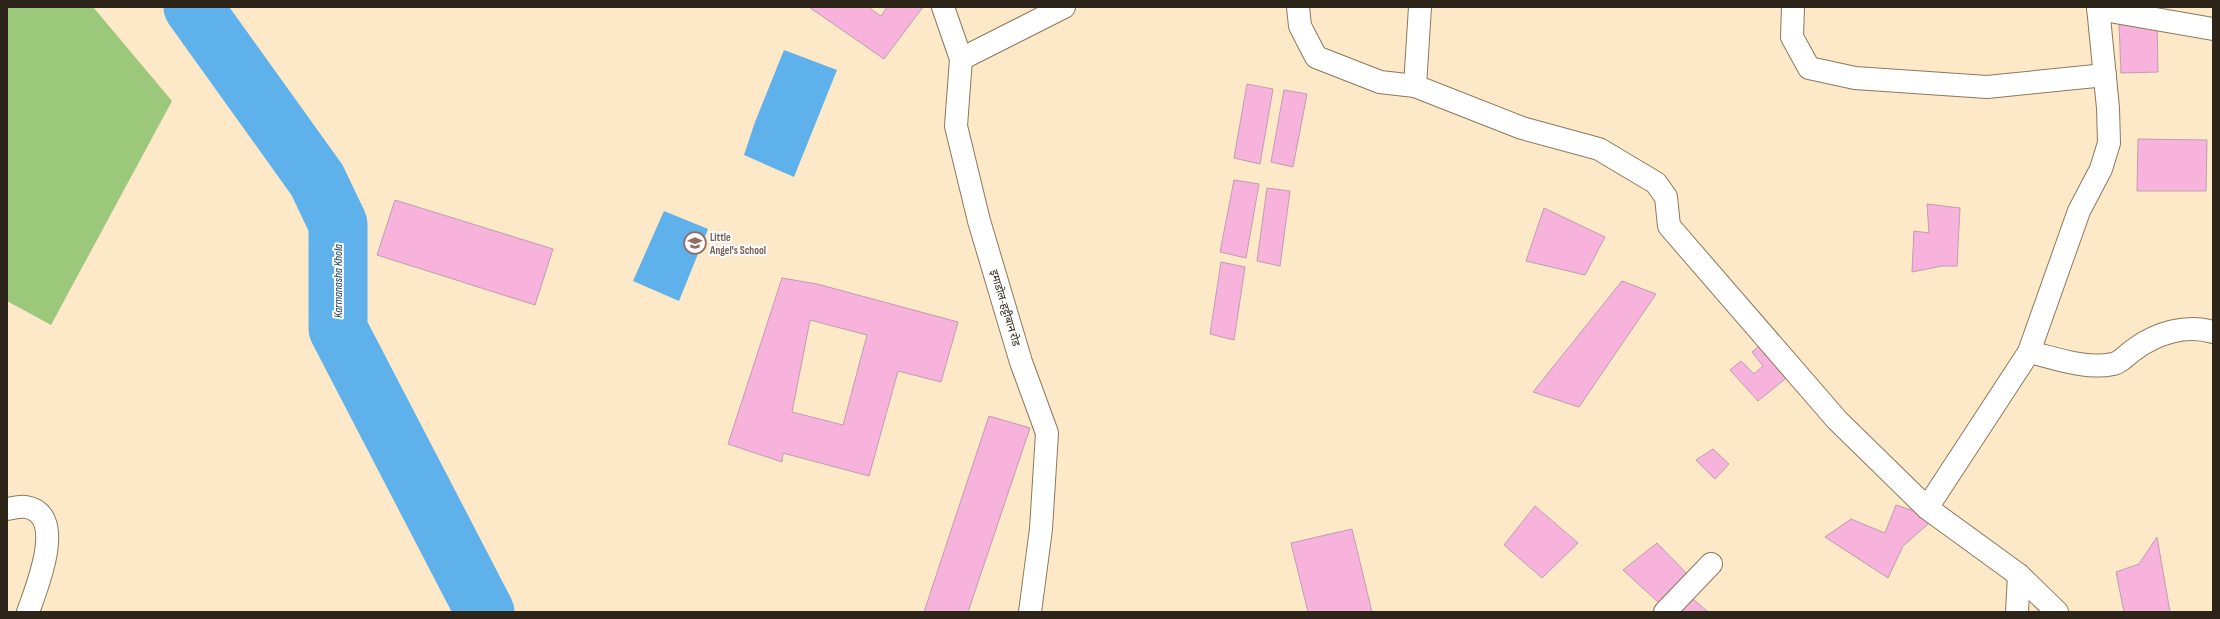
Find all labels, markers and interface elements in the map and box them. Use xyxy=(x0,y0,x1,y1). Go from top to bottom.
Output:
school or university icon: Little Angel's School xyxy=(682,230,708,256)
place label: Little Angel's School xyxy=(709,231,766,257)
water label: Karmanasha Khola xyxy=(331,244,346,318)
street label: इमाडोल-हट्टीबान रोड xyxy=(987,268,1023,348)

